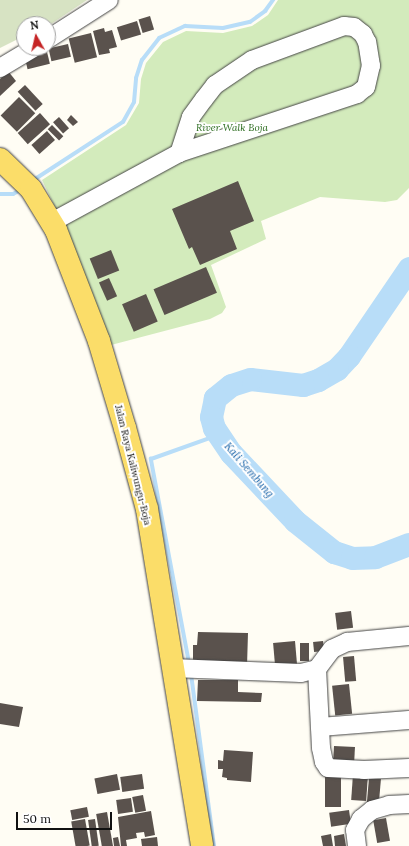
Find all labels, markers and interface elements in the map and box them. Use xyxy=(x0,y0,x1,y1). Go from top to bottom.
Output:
north arrow xyxy=(16,16,56,56)
text: N xyxy=(29,18,40,33)
park label: River Walk Boja xyxy=(196,122,268,134)
street label: Jalan Raya Kaliwungu-Boja xyxy=(112,404,154,526)
water label: Kali Sembung xyxy=(222,440,276,500)
scale bar xyxy=(18,804,114,830)
text: 50 m xyxy=(23,811,51,826)

